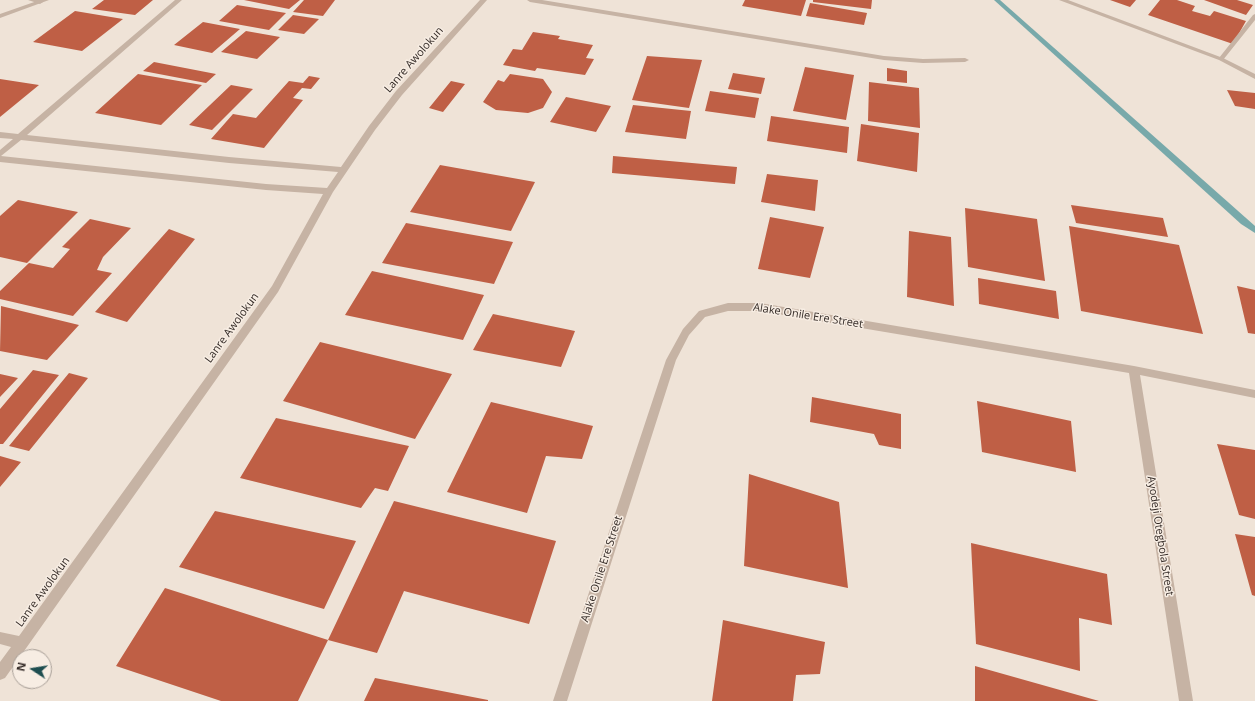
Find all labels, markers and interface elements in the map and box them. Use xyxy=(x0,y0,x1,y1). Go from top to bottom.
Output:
street label: Lanre Awolokun xyxy=(382,24,446,96)
street label: Lanre Awolokun xyxy=(202,291,262,365)
street label: Alake Onile Ere Street xyxy=(752,301,864,331)
street label: Ayodeji Otegbola Street xyxy=(1144,475,1176,597)
street label: Alake Onile Ere Street xyxy=(579,514,625,624)
street label: Lanre Awolokun xyxy=(13,555,73,629)
north arrow xyxy=(12,649,52,689)
text: N xyxy=(12,661,29,673)

